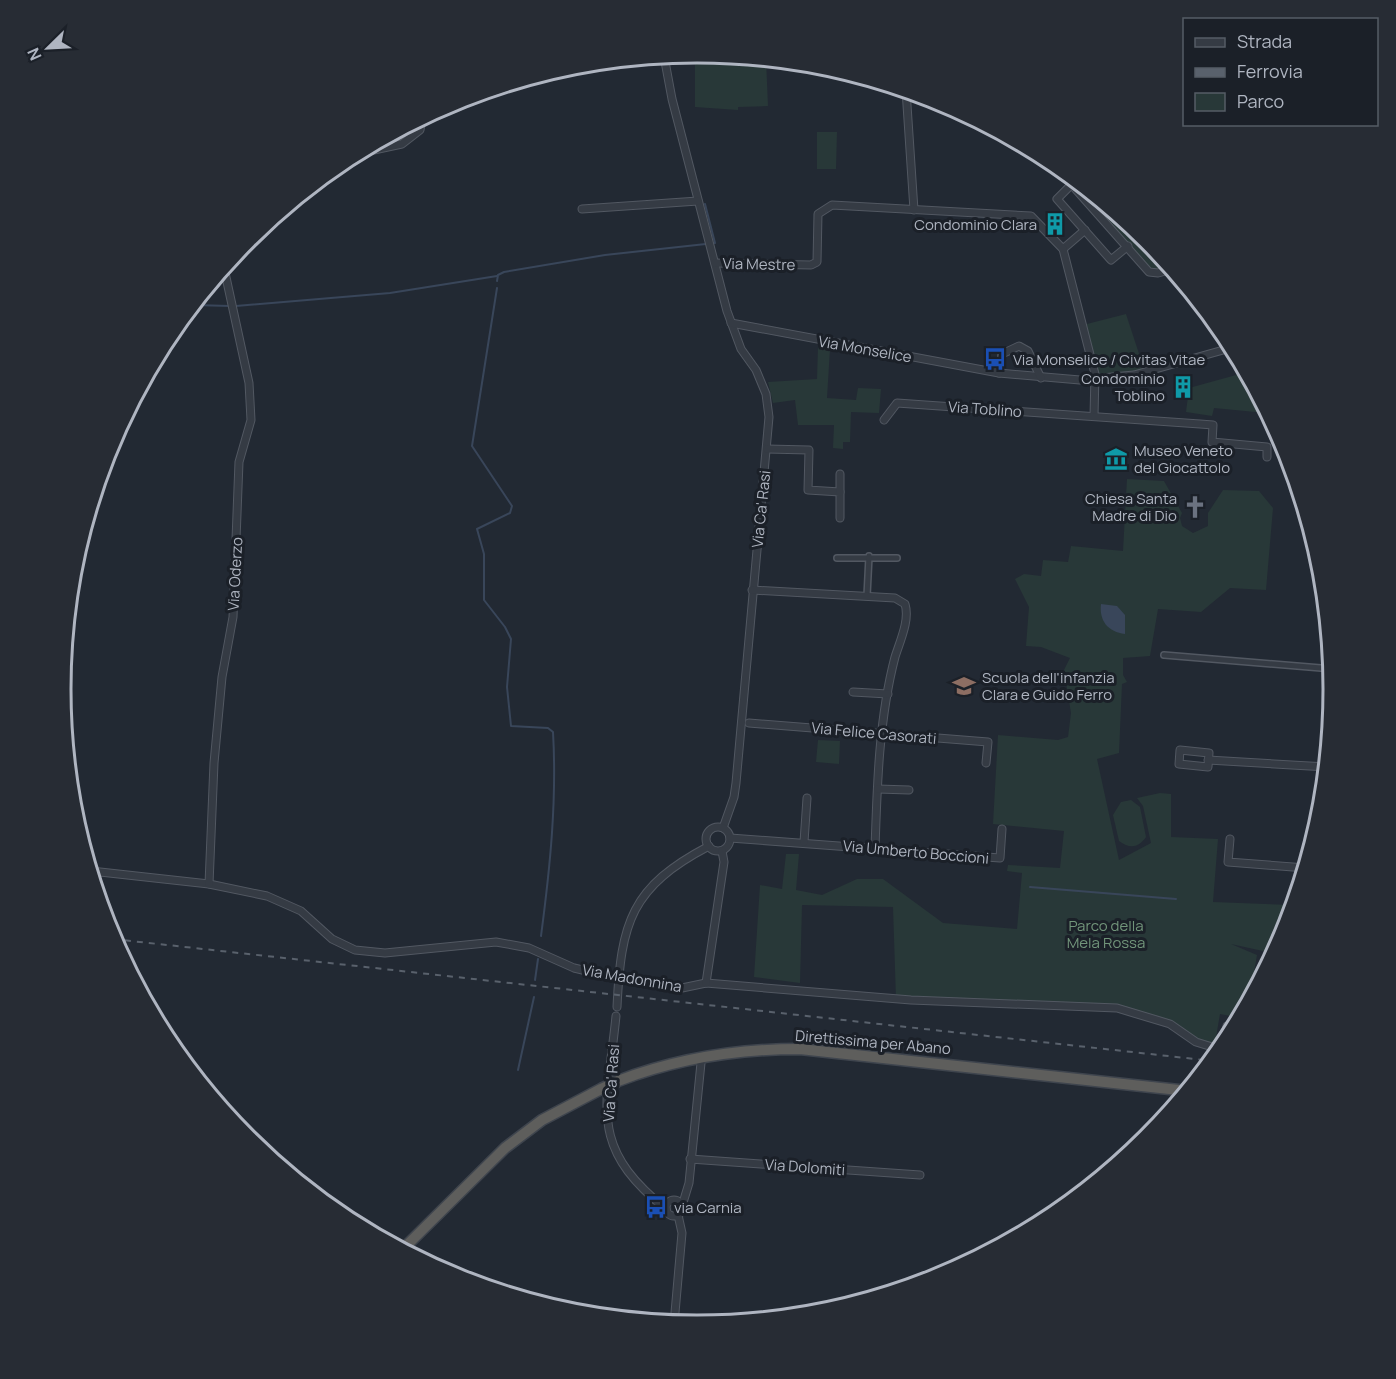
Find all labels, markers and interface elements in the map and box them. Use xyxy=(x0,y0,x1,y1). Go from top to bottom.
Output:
north arrow xyxy=(18,18,78,78)
legend xyxy=(1183,18,1378,126)
text: Strada xyxy=(1237,29,1292,53)
text: N xyxy=(22,44,47,64)
text: Ferrovia xyxy=(1237,59,1303,83)
text: Parco xyxy=(1237,89,1284,113)
building icon: Condominio Clara xyxy=(1042,211,1068,237)
place label: Condominio Clara xyxy=(914,214,1037,235)
street label: Via Mestre xyxy=(722,253,796,275)
street label: Via Monselice xyxy=(817,330,914,368)
bus stop icon: Via Monselice / Civitas Vitae xyxy=(982,346,1008,372)
place label: Via Monselice / Civitas Vitae xyxy=(1013,349,1205,370)
place label: Condominio Toblino xyxy=(1081,368,1165,406)
building icon: Condominio Toblino xyxy=(1170,374,1196,400)
street label: Via Toblino xyxy=(947,396,1023,422)
place label: Museo Veneto del Giocattolo xyxy=(1134,440,1233,478)
museum icon: Museo Veneto del Giocattolo xyxy=(1103,446,1129,472)
street label: Via Ca' Rasi xyxy=(746,469,776,549)
place label: Chiesa Santa Madre di Dio xyxy=(1085,488,1177,526)
church icon: Chiesa Santa Madre di Dio xyxy=(1182,494,1208,520)
street label: Via Oderzo xyxy=(223,537,247,611)
place label: Scuola dell'infanzia Clara e Guido Ferro xyxy=(982,667,1115,705)
school or university icon: Scuola dell'infanzia Clara e Guido Ferro xyxy=(951,673,977,699)
street label: Via Felice Casorati xyxy=(811,717,937,749)
street label: Via Umberto Boccioni xyxy=(842,835,990,869)
park label: Parco della Mela Rossa xyxy=(1067,915,1145,953)
street label: Via Madonnina xyxy=(581,959,683,997)
street label: Direttissima per Abano xyxy=(794,1025,952,1059)
street label: Via Ca' Rasi xyxy=(598,1043,624,1123)
street label: Via Dolomiti xyxy=(764,1154,846,1180)
bus stop icon: via Carnia xyxy=(643,1194,669,1220)
place label: via Carnia xyxy=(674,1197,742,1218)

